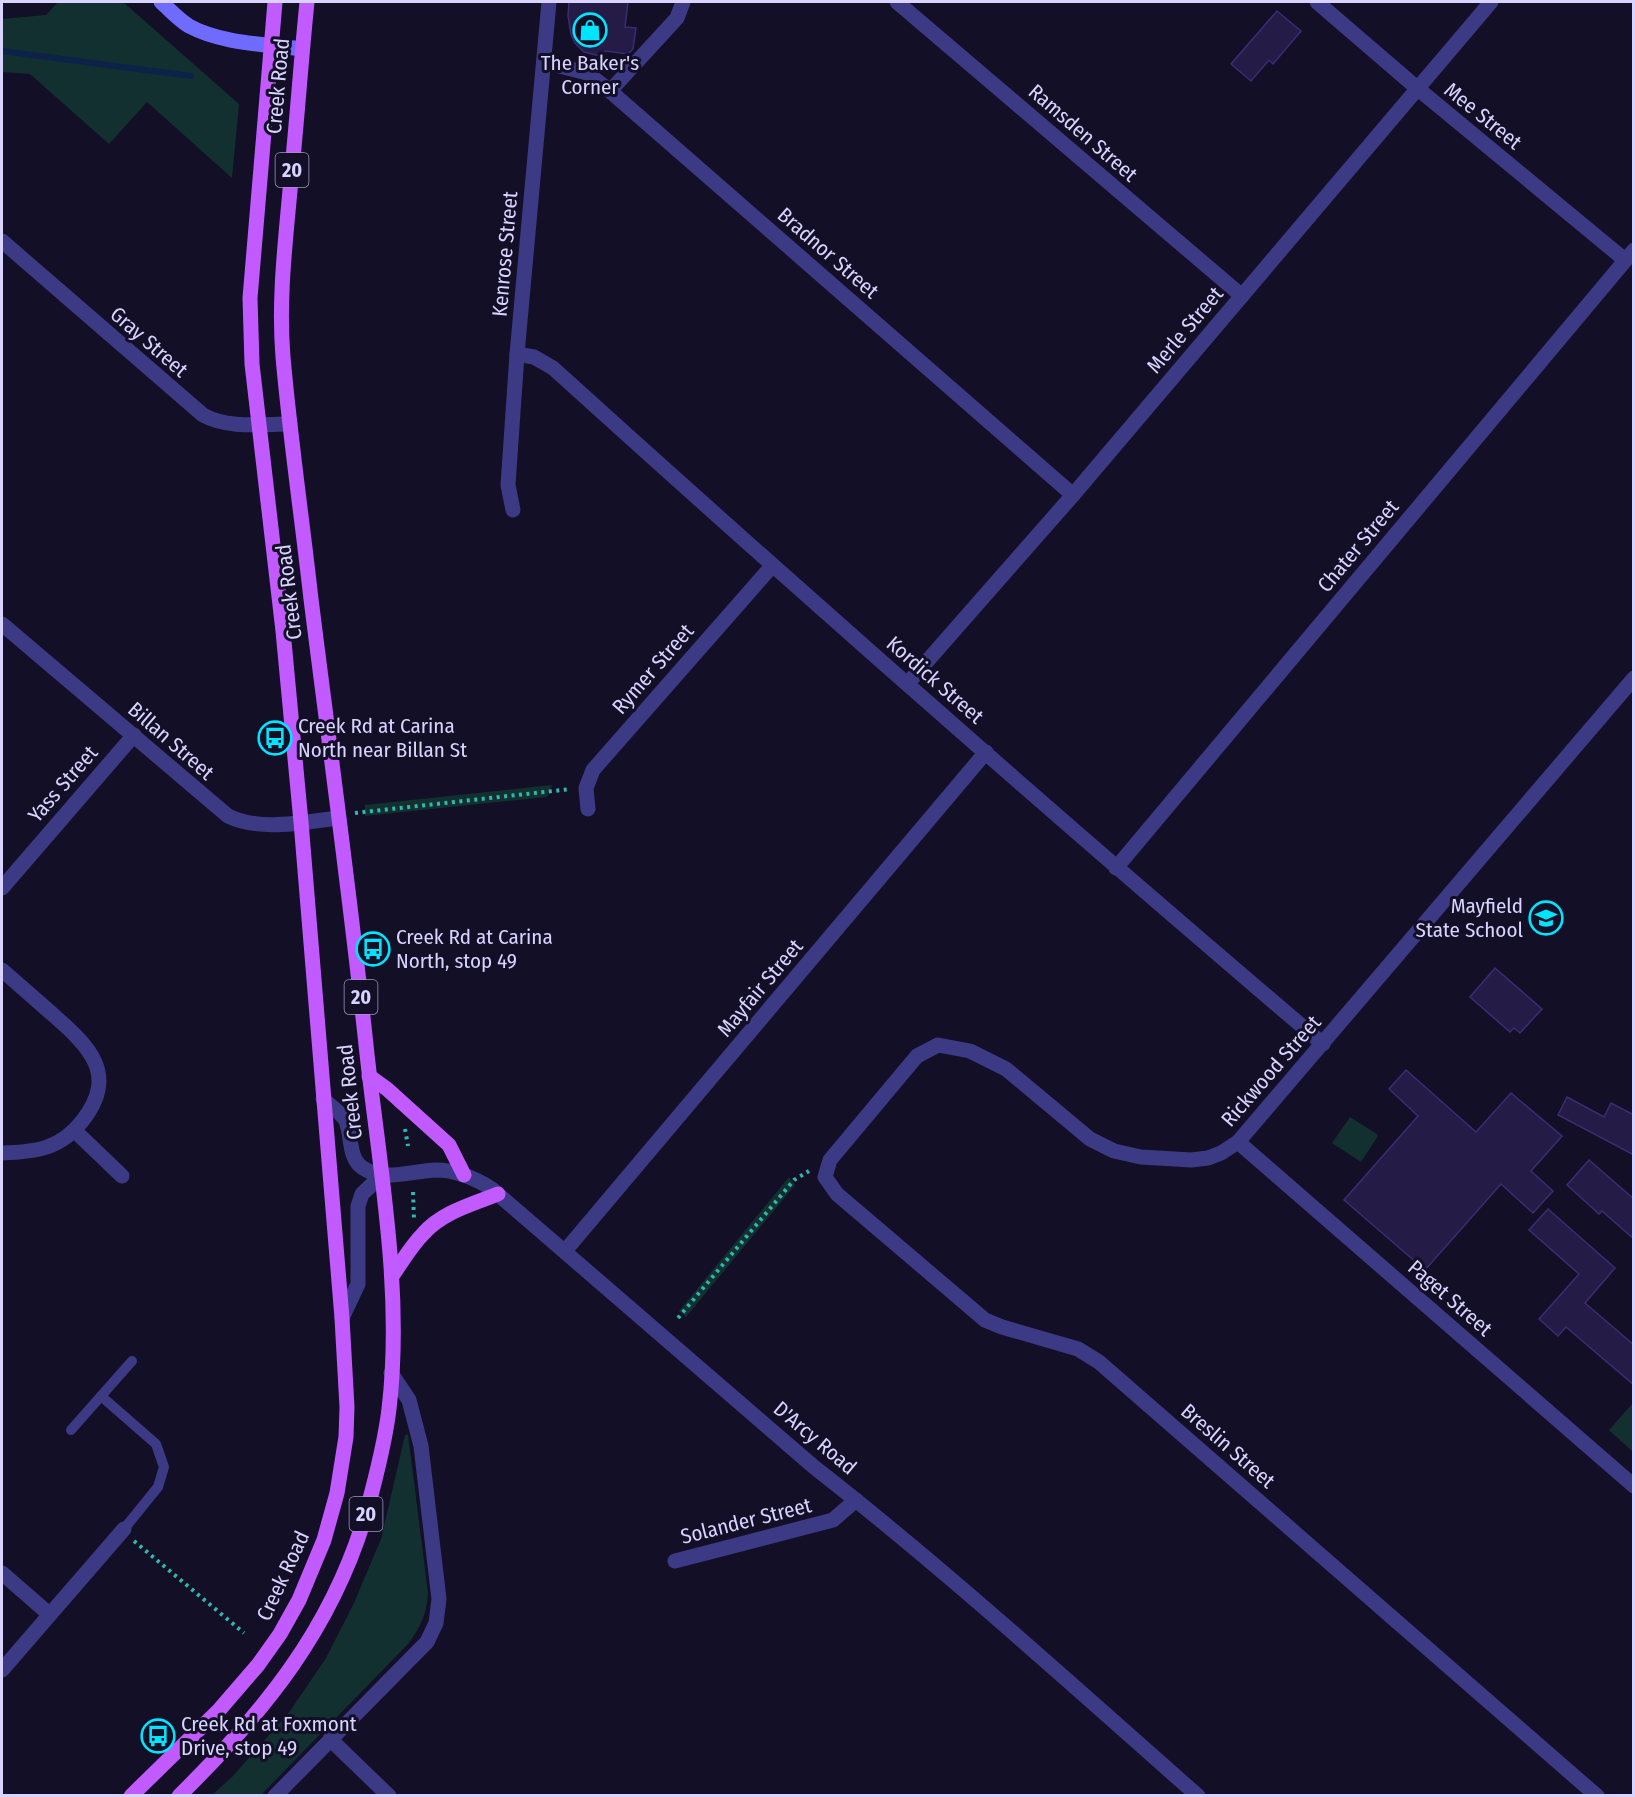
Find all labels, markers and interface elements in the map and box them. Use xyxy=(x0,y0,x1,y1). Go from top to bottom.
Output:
shop icon: The Baker's Corner xyxy=(572,12,608,48)
street label: Creek Road xyxy=(261,37,295,135)
place label: The Baker's Corner xyxy=(541,50,639,100)
street label: Mee Street xyxy=(1439,77,1527,155)
street label: Ramsden Street xyxy=(1023,79,1143,187)
road number: 20 xyxy=(276,153,308,187)
street label: Kenrose Street xyxy=(487,190,523,318)
street label: Bradnor Street xyxy=(772,202,884,304)
street label: Merle Street xyxy=(1141,281,1229,379)
street label: Gray Street xyxy=(105,301,193,383)
street label: Chater Street xyxy=(1312,494,1404,598)
street label: Creek Road xyxy=(270,543,308,641)
street label: Rymer Street xyxy=(607,618,699,720)
street label: Kordick Street xyxy=(881,631,989,729)
street label: Billan Street xyxy=(123,697,220,786)
place label: Creek Rd at Carina North near Billan St xyxy=(298,713,467,763)
bus stop icon: Creek Rd at Carina North near Billan St xyxy=(257,720,293,756)
street label: Yass Street xyxy=(23,740,103,828)
place label: Mayfield State School xyxy=(1416,893,1523,943)
school or university icon: Mayfield State School xyxy=(1528,900,1564,936)
place label: Creek Rd at Carina North, stop 49 xyxy=(396,924,553,974)
bus stop icon: Creek Rd at Carina North, stop 49 xyxy=(355,931,391,967)
street label: Mayfair Street xyxy=(712,934,809,1042)
road number: 20 xyxy=(344,980,378,1014)
street label: Rickwood Street xyxy=(1216,1010,1327,1132)
street label: Creek Road xyxy=(332,1043,368,1141)
street label: Paget Street xyxy=(1402,1254,1498,1342)
street label: D'Arcy Road xyxy=(768,1396,862,1480)
street label: Breslin Street xyxy=(1176,1398,1280,1494)
street label: Solander Street xyxy=(678,1492,814,1550)
road number: 20 xyxy=(350,1497,382,1531)
street label: Creek Road xyxy=(251,1527,315,1625)
place label: Creek Rd at Foxmont Drive, stop 49 xyxy=(181,1711,357,1761)
bus stop icon: Creek Rd at Foxmont Drive, stop 49 xyxy=(140,1718,176,1754)

